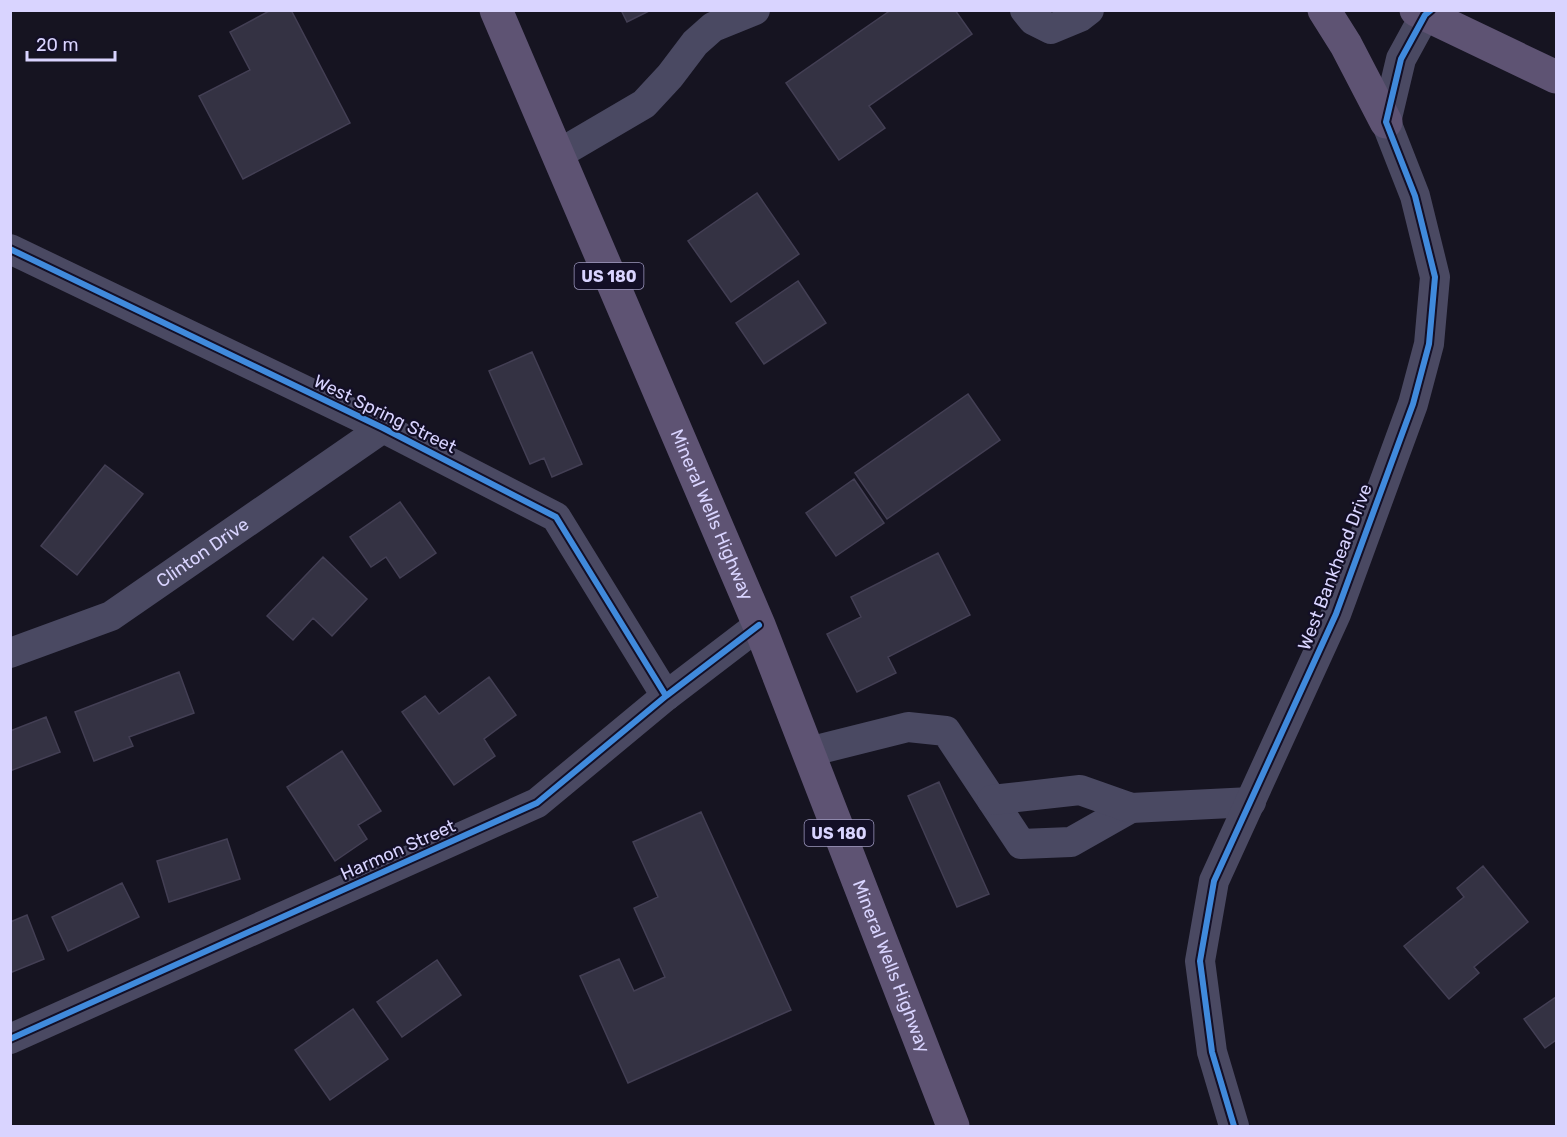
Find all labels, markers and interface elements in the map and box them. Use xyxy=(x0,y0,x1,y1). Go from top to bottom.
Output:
scale bar xyxy=(27,24,116,62)
text: 20 m xyxy=(36,34,78,56)
road number: US 180 xyxy=(574,263,644,289)
street label: West Spring Street xyxy=(310,370,460,458)
street label: Mineral Wells Highway xyxy=(666,426,758,604)
street label: West Bankhead Drive xyxy=(1293,481,1377,653)
street label: Clinton Drive xyxy=(152,513,253,592)
street label: Harmon Street xyxy=(337,815,459,885)
road number: US 180 xyxy=(804,820,874,846)
street label: Mineral Wells Highway xyxy=(848,877,935,1056)

